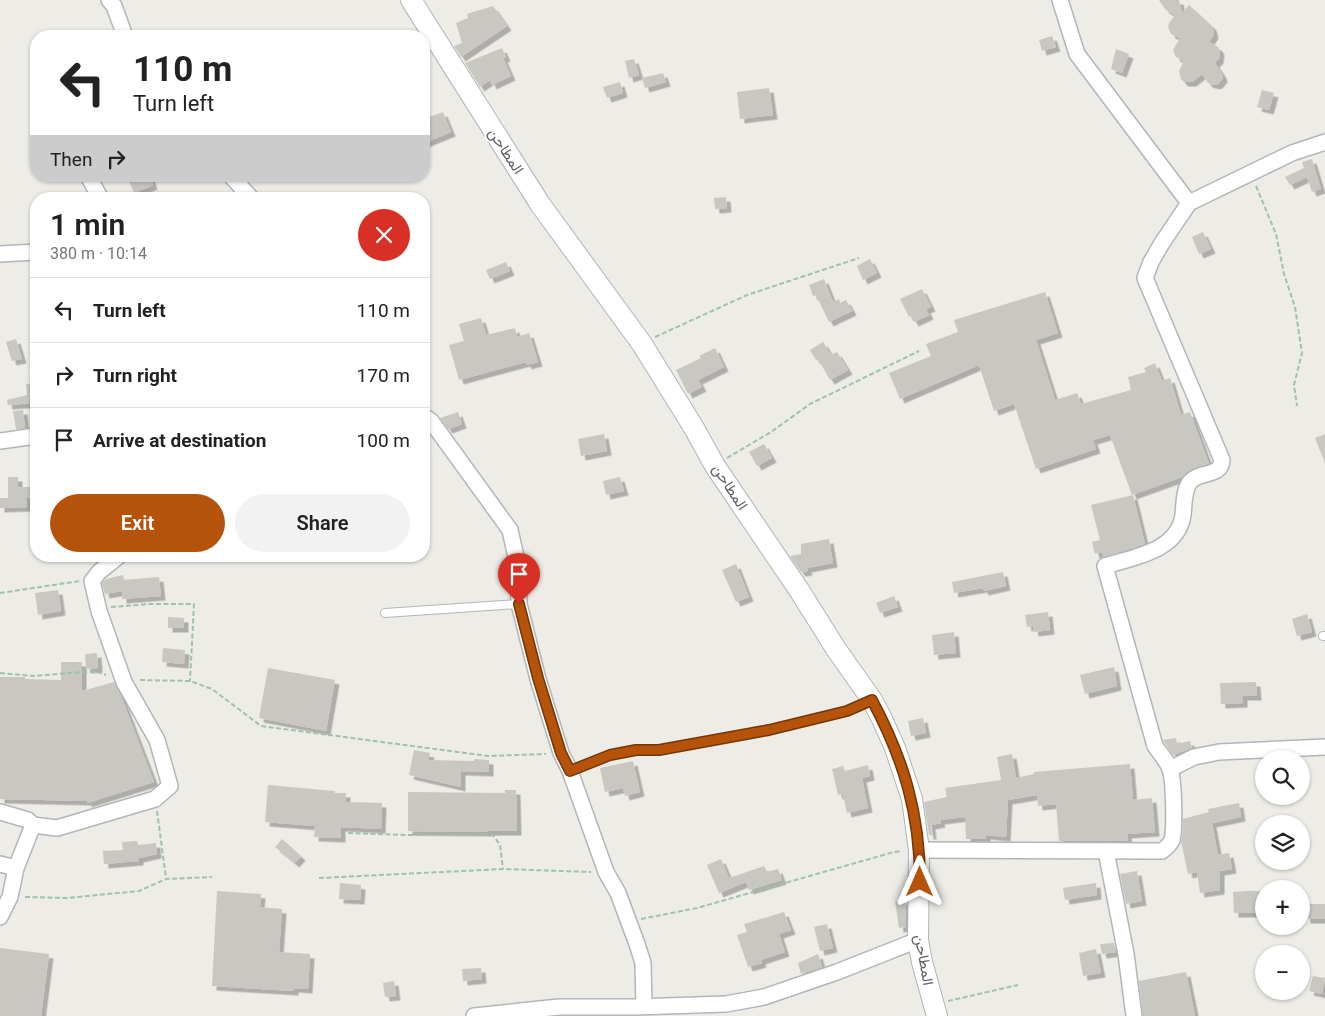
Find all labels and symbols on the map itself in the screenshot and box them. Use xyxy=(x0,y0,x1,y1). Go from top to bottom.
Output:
street label: المطاحن xyxy=(484,125,528,178)
street label: المطاحن xyxy=(708,461,752,514)
pin xyxy=(498,553,540,604)
position arrow xyxy=(893,855,945,907)
street label: المطاحن xyxy=(910,933,937,987)

